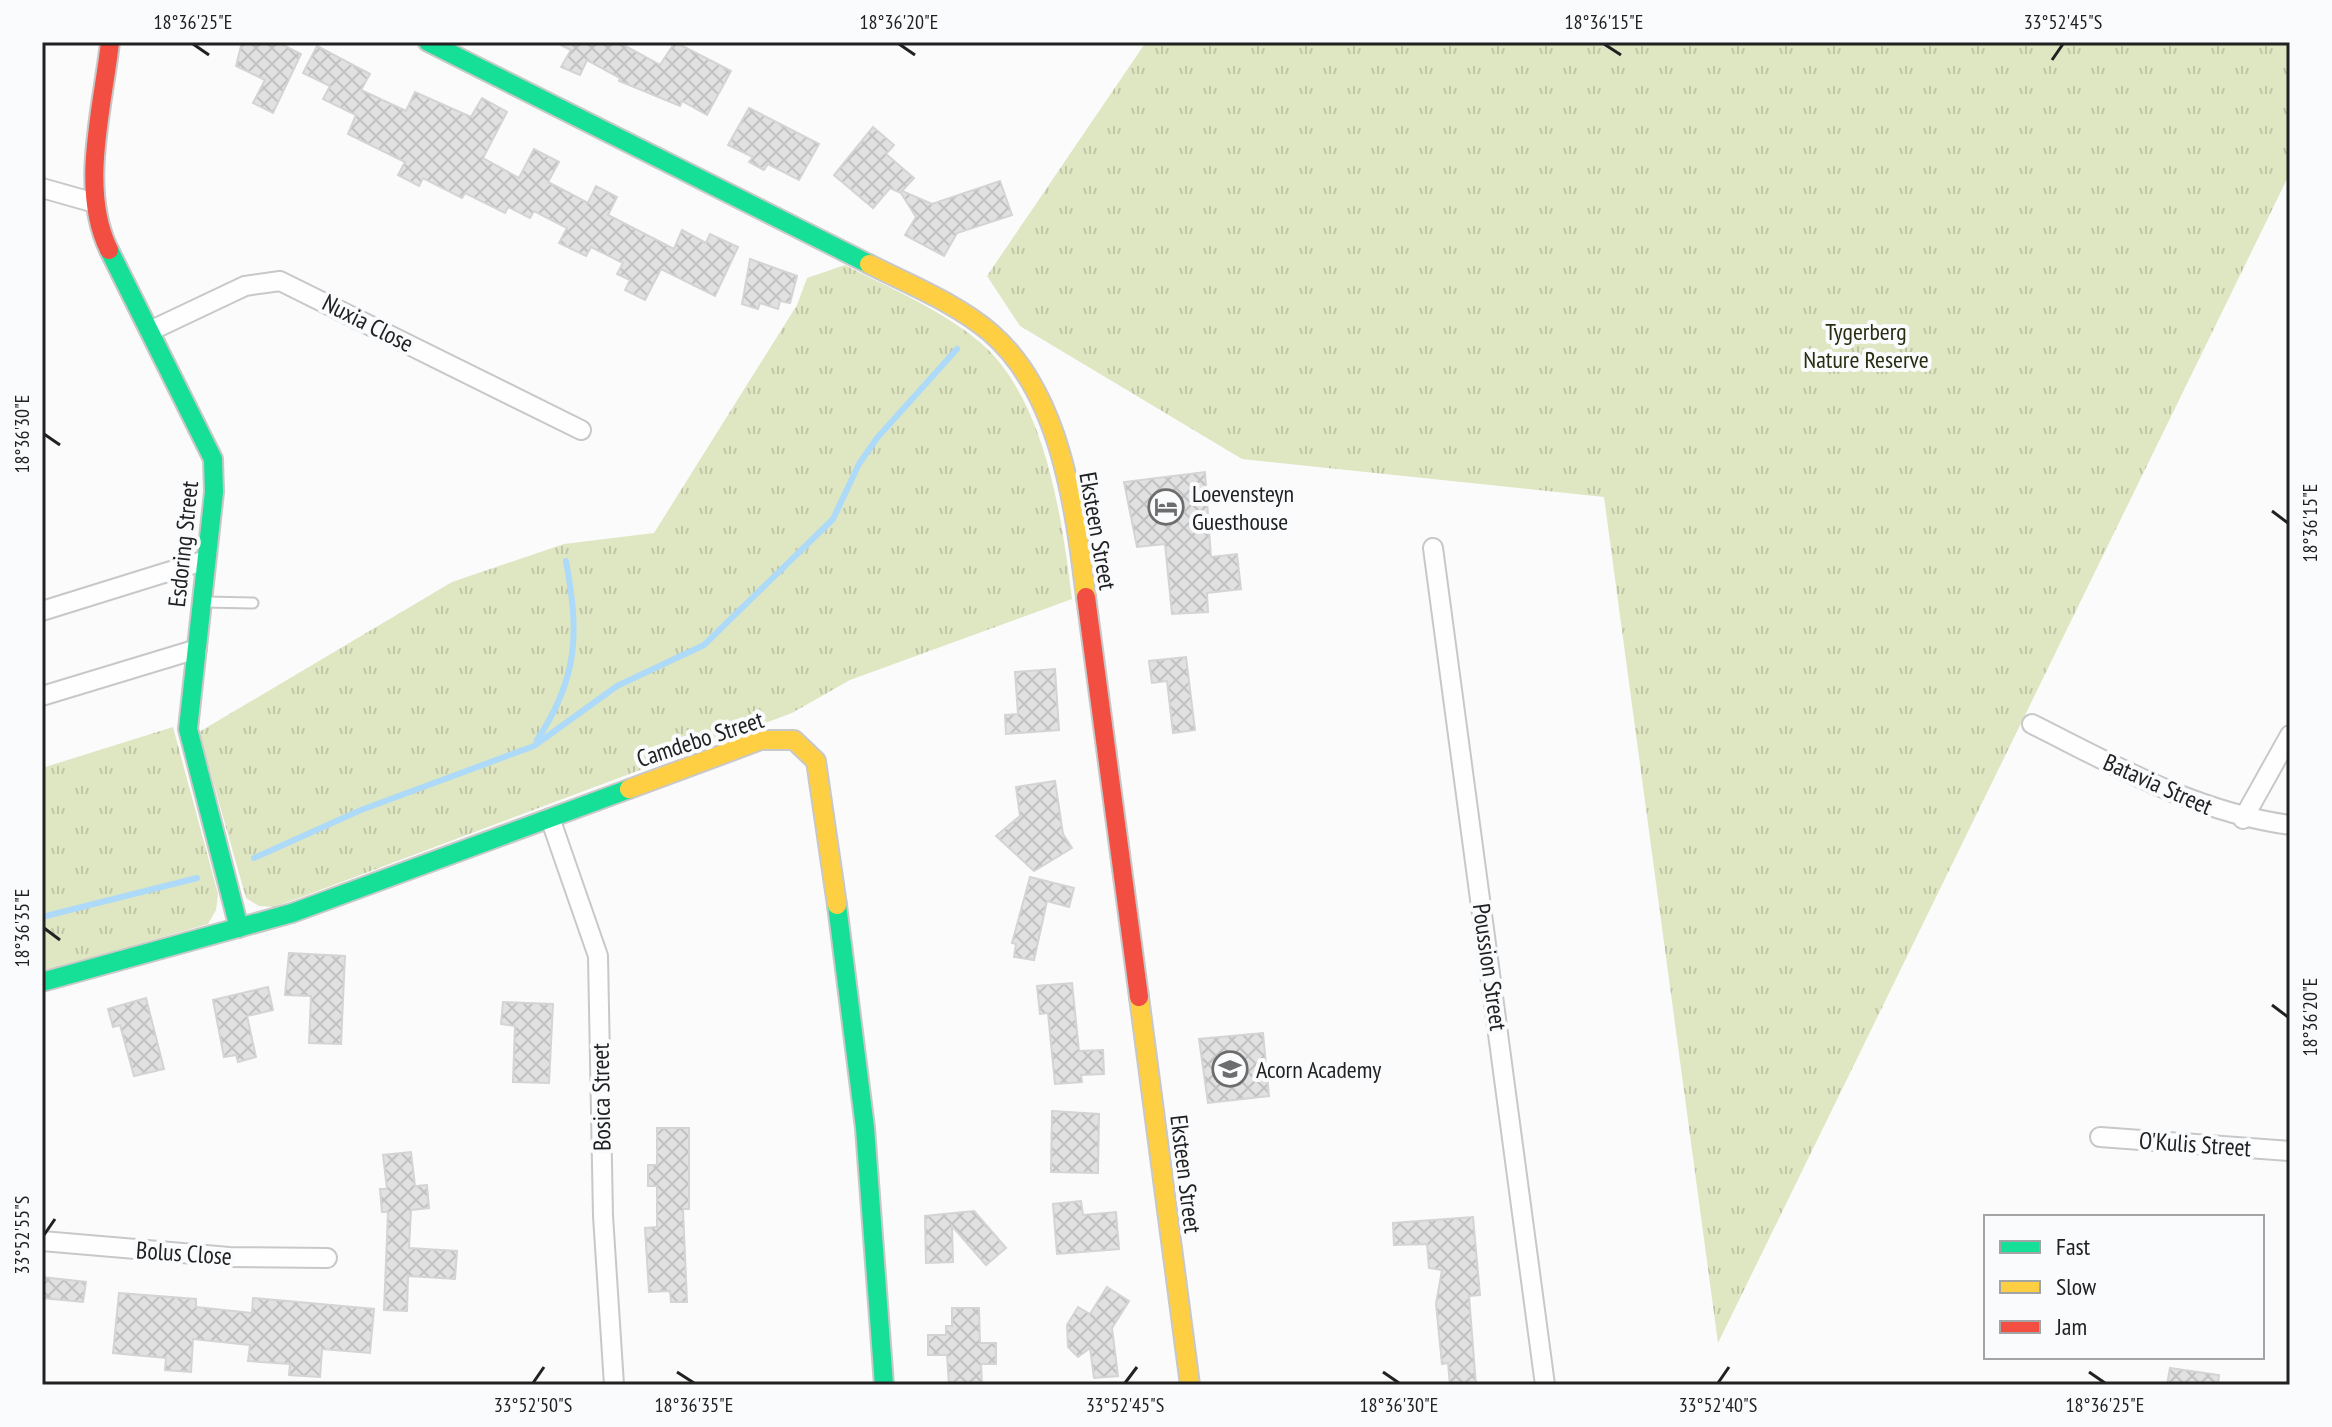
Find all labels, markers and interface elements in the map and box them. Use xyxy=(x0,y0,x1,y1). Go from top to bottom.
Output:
text: 18°36'25"E xyxy=(154,9,232,35)
text: 18°36'20"E xyxy=(860,9,938,35)
text: 18°36'15"E xyxy=(1565,9,1643,35)
text: 33°52'45"S xyxy=(2024,9,2102,35)
street label: Nuxia Close xyxy=(317,287,419,359)
park label: Tygerberg Nature Reserve xyxy=(1803,316,1929,375)
text: 18°36'30"E xyxy=(9,395,35,473)
street label: Eksteen Street xyxy=(1072,470,1124,593)
place label: Loevensteyn Guesthouse xyxy=(1192,478,1294,537)
street label: Esdoring Street xyxy=(161,479,205,609)
text: 18°36'15"E xyxy=(2297,484,2323,562)
hotel icon: Loevensteyn Guesthouse xyxy=(1147,488,1185,526)
street label: Camdebo Street xyxy=(633,704,768,774)
street label: Batavia Street xyxy=(2099,746,2218,822)
text: 18°36'35"E xyxy=(9,889,35,967)
street label: Poussion Street xyxy=(1466,901,1514,1033)
text: 18°36'20"E xyxy=(2297,978,2323,1056)
street label: Bosica Street xyxy=(585,1042,617,1151)
school or university icon: Acorn Academy xyxy=(1211,1050,1249,1088)
place label: Acorn Academy xyxy=(1256,1054,1381,1085)
street label: Eksteen Street xyxy=(1163,1113,1209,1235)
street label: O'Kulis Street xyxy=(2138,1125,2252,1163)
text: 33°52'55"S xyxy=(9,1196,35,1274)
legend xyxy=(1984,1215,2264,1359)
text: Fast xyxy=(2056,1231,2091,1262)
street label: Bolus Close xyxy=(135,1234,233,1272)
text: Slow xyxy=(2056,1271,2097,1302)
text: Jam xyxy=(2055,1311,2087,1342)
text: 33°52'50"S xyxy=(494,1392,572,1418)
text: 18°36'35"E xyxy=(655,1392,733,1418)
text: 33°52'45"S xyxy=(1086,1392,1164,1418)
text: 18°36'30"E xyxy=(1360,1392,1438,1418)
text: 33°52'40"S xyxy=(1679,1392,1757,1418)
text: 18°36'25"E xyxy=(2066,1392,2144,1418)

